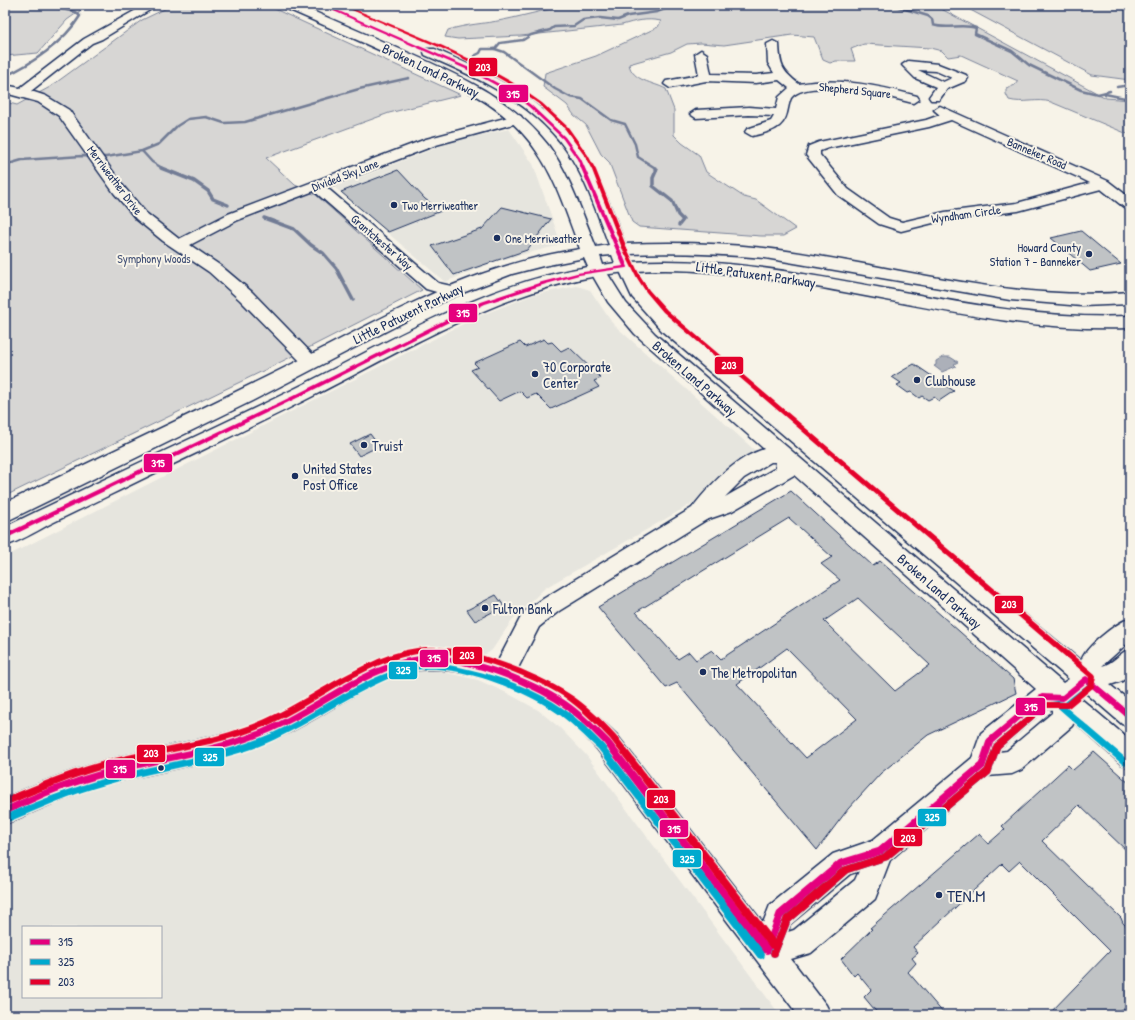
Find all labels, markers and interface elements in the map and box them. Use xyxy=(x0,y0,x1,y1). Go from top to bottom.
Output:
street label: Broken Land Parkway xyxy=(379,38,483,103)
line badge: 203 xyxy=(468,57,498,77)
text: 203 xyxy=(475,60,491,74)
street label: Shepherd Square xyxy=(818,78,892,102)
line badge: 315 xyxy=(498,84,529,103)
text: 315 xyxy=(506,87,520,101)
street label: Banneker Road xyxy=(1005,133,1070,173)
street label: Merriweather Drive xyxy=(83,142,147,218)
street label: Divided Sky Lane xyxy=(309,154,381,196)
place label: Two Merriweather xyxy=(402,197,479,214)
marker: Two Merriweather xyxy=(389,200,399,210)
street label: Wyndham Circle xyxy=(930,201,1002,227)
street label: Grantchester Way xyxy=(347,210,417,274)
place label: One Merriweather xyxy=(505,230,582,247)
marker: One Merriweather xyxy=(492,233,502,243)
place label: Howard County Station 7 - Banneker xyxy=(990,239,1081,270)
marker: Howard County Station 7 - Banneker xyxy=(1084,249,1094,259)
park label: Symphony Woods xyxy=(117,250,191,267)
street label: Little Patuxent Parkway xyxy=(695,256,817,293)
street label: Little Patuxent Parkway xyxy=(350,278,467,349)
line badge: 315 xyxy=(448,303,478,323)
text: 315 xyxy=(456,306,470,320)
street label: Broken Land Parkway xyxy=(648,336,741,421)
line badge: 203 xyxy=(714,356,744,375)
place label: 70 Corporate Center xyxy=(543,357,611,392)
text: 203 xyxy=(721,358,737,372)
marker: 70 Corporate Center xyxy=(530,369,540,379)
place label: Clubhouse xyxy=(925,371,976,390)
marker: Clubhouse xyxy=(912,375,922,385)
place label: Truist xyxy=(372,436,403,455)
marker: Truist xyxy=(359,440,369,450)
line badge: 315 xyxy=(143,453,173,473)
text: 315 xyxy=(151,456,165,470)
place label: United States Post Office xyxy=(303,459,372,494)
marker: United States Post Office xyxy=(290,471,300,481)
street label: Broken Land Parkway xyxy=(893,549,986,634)
line badge: 203 xyxy=(994,595,1024,614)
text: 203 xyxy=(1001,597,1017,611)
place label: Fulton Bank xyxy=(492,599,552,618)
marker: Fulton Bank xyxy=(480,603,490,613)
line badge: 203 xyxy=(452,646,483,665)
text: 203 xyxy=(459,648,475,662)
line badge: 315 xyxy=(419,649,449,668)
text: 315 xyxy=(427,651,441,665)
line badge: 325 xyxy=(388,661,418,680)
text: 325 xyxy=(396,663,411,677)
place label: The Metropolitan xyxy=(711,663,797,683)
marker: The Metropolitan xyxy=(698,667,708,677)
line badge: 315 xyxy=(1015,697,1046,716)
text: 315 xyxy=(1024,700,1038,714)
line badge: 203 xyxy=(136,744,166,763)
text: 203 xyxy=(143,746,159,760)
line badge: 325 xyxy=(194,747,225,767)
text: 325 xyxy=(203,750,218,764)
line badge: 315 xyxy=(105,759,136,779)
text: 315 xyxy=(113,762,127,776)
unlabelled marker xyxy=(156,763,166,773)
line badge: 203 xyxy=(646,789,676,809)
text: 203 xyxy=(653,792,669,806)
line badge: 325 xyxy=(917,808,947,827)
text: 325 xyxy=(925,810,940,824)
line badge: 315 xyxy=(659,819,689,838)
text: 315 xyxy=(667,822,681,836)
line badge: 203 xyxy=(893,828,923,847)
text: 203 xyxy=(900,831,916,845)
line badge: 325 xyxy=(672,849,702,868)
text: 325 xyxy=(680,852,695,866)
place label: TEN.M xyxy=(947,884,985,907)
marker: TEN.M xyxy=(934,890,944,900)
legend xyxy=(22,926,162,998)
text: 315 xyxy=(58,933,73,950)
text: 325 xyxy=(58,953,74,970)
text: 203 xyxy=(58,973,74,990)

